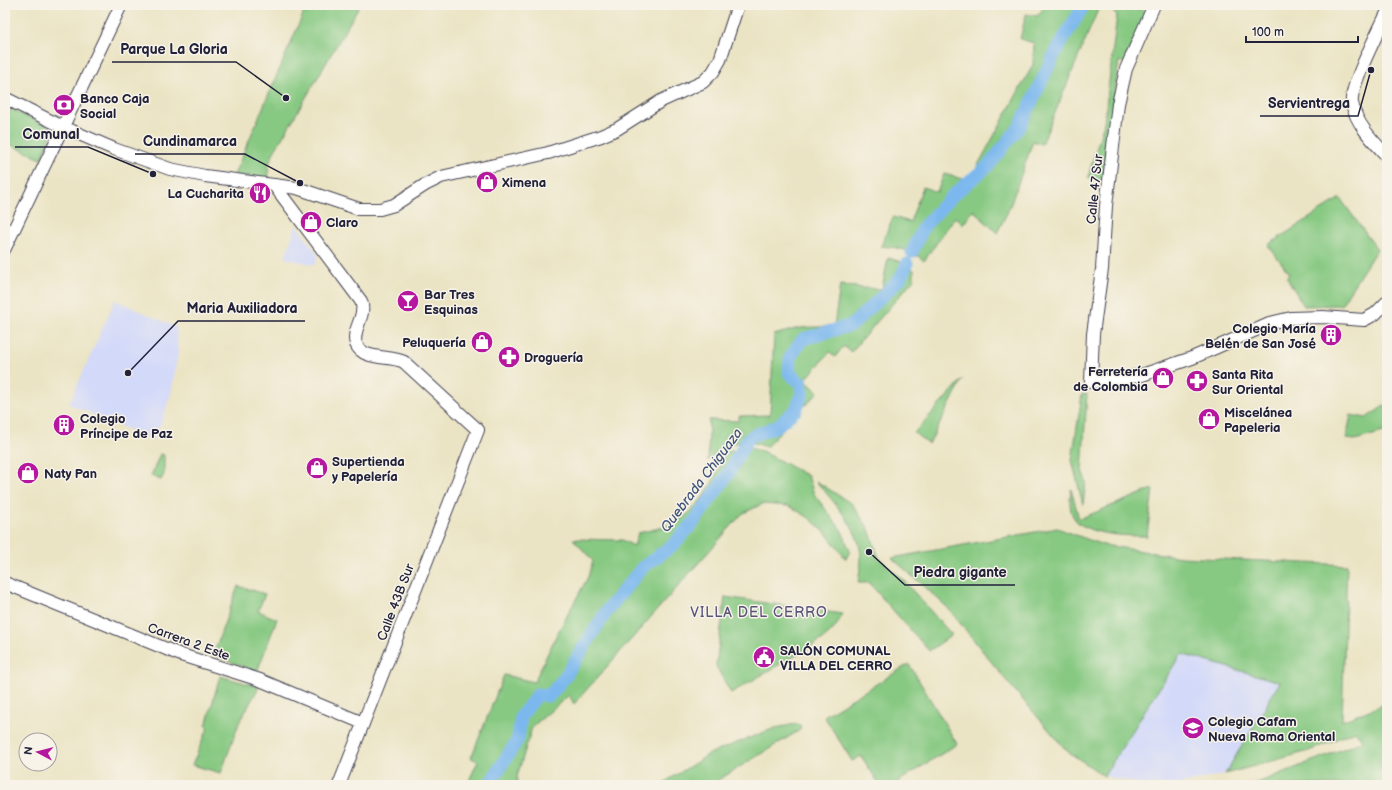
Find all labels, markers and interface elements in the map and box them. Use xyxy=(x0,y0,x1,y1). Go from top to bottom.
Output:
scale bar xyxy=(1246,18,1358,44)
text: 100 m xyxy=(1252,25,1284,40)
callout: Parque La Gloria xyxy=(112,36,236,62)
text: Parque La Gloria xyxy=(120,41,228,58)
callout: Servientrega xyxy=(1260,90,1358,116)
place label: Banco Caja Social xyxy=(80,91,150,122)
bank icon: Banco Caja Social xyxy=(51,92,77,118)
text: Servientrega xyxy=(1268,95,1350,112)
callout: Comunal xyxy=(15,121,88,147)
text: Comunal xyxy=(22,126,80,143)
callout: Cundinamarca xyxy=(135,128,245,154)
text: Cundinamarca xyxy=(143,133,237,150)
street label: Calle 47 Sur xyxy=(1083,153,1107,225)
shop icon: Ximena xyxy=(474,169,500,195)
place label: Ximena xyxy=(502,175,546,191)
restaurant icon: La Cucharita xyxy=(247,180,273,206)
place label: La Cucharita xyxy=(168,186,244,202)
shop icon: Claro xyxy=(298,209,324,235)
place label: Claro xyxy=(326,215,358,231)
place label: Bar Tres Esquinas xyxy=(424,287,478,318)
bar icon: Bar Tres Esquinas xyxy=(395,288,421,314)
callout: Maria Auxiliadora xyxy=(178,295,305,321)
text: Maria Auxiliadora xyxy=(186,300,298,317)
place label: Colegio María Belén de San José xyxy=(1205,321,1316,352)
building icon: Colegio María Belén de San José xyxy=(1318,322,1344,348)
shop icon: Peluquería xyxy=(469,329,495,355)
place label: Peluquería xyxy=(402,335,466,351)
pharmacy icon: Droguería xyxy=(496,344,522,370)
place label: Droguería xyxy=(524,350,583,366)
place label: Ferretería de Colombia xyxy=(1073,364,1148,395)
shop icon: Ferretería de Colombia xyxy=(1150,365,1176,391)
place label: Santa Rita Sur Oriental xyxy=(1212,367,1283,398)
pharmacy icon: Santa Rita Sur Oriental xyxy=(1184,368,1210,394)
place label: Miscelánea Papeleria xyxy=(1224,405,1292,436)
shop icon: Miscelánea Papeleria xyxy=(1196,406,1222,432)
place label: Colegio Príncipe de Paz xyxy=(80,411,173,442)
building icon: Colegio Príncipe de Paz xyxy=(51,412,77,438)
water label: Quebrada Chiguaza xyxy=(657,425,746,536)
place label: Supertienda y Papelería xyxy=(332,454,405,485)
shop icon: Supertienda y Papelería xyxy=(304,455,330,481)
shop icon: Naty Pan xyxy=(15,460,41,486)
place label: Naty Pan xyxy=(44,466,97,482)
callout: Piedra gigante xyxy=(905,559,1015,585)
street label: Calle 43B Sur xyxy=(374,561,418,643)
text: Piedra gigante xyxy=(913,564,1007,581)
district label: VILLA DEL CERRO xyxy=(690,604,828,621)
street label: Carrera 2 Este xyxy=(145,620,232,664)
place label: SALÓN COMUNAL VILLA DEL CERRO xyxy=(780,642,893,674)
public building icon: SALÓN COMUNAL VILLA DEL CERRO xyxy=(751,644,777,670)
place label: Colegio Cafam Nueva Roma Oriental xyxy=(1208,714,1335,745)
school or university icon: Colegio Cafam Nueva Roma Oriental xyxy=(1180,715,1206,741)
north arrow xyxy=(18,732,58,772)
text: N xyxy=(22,746,36,756)

